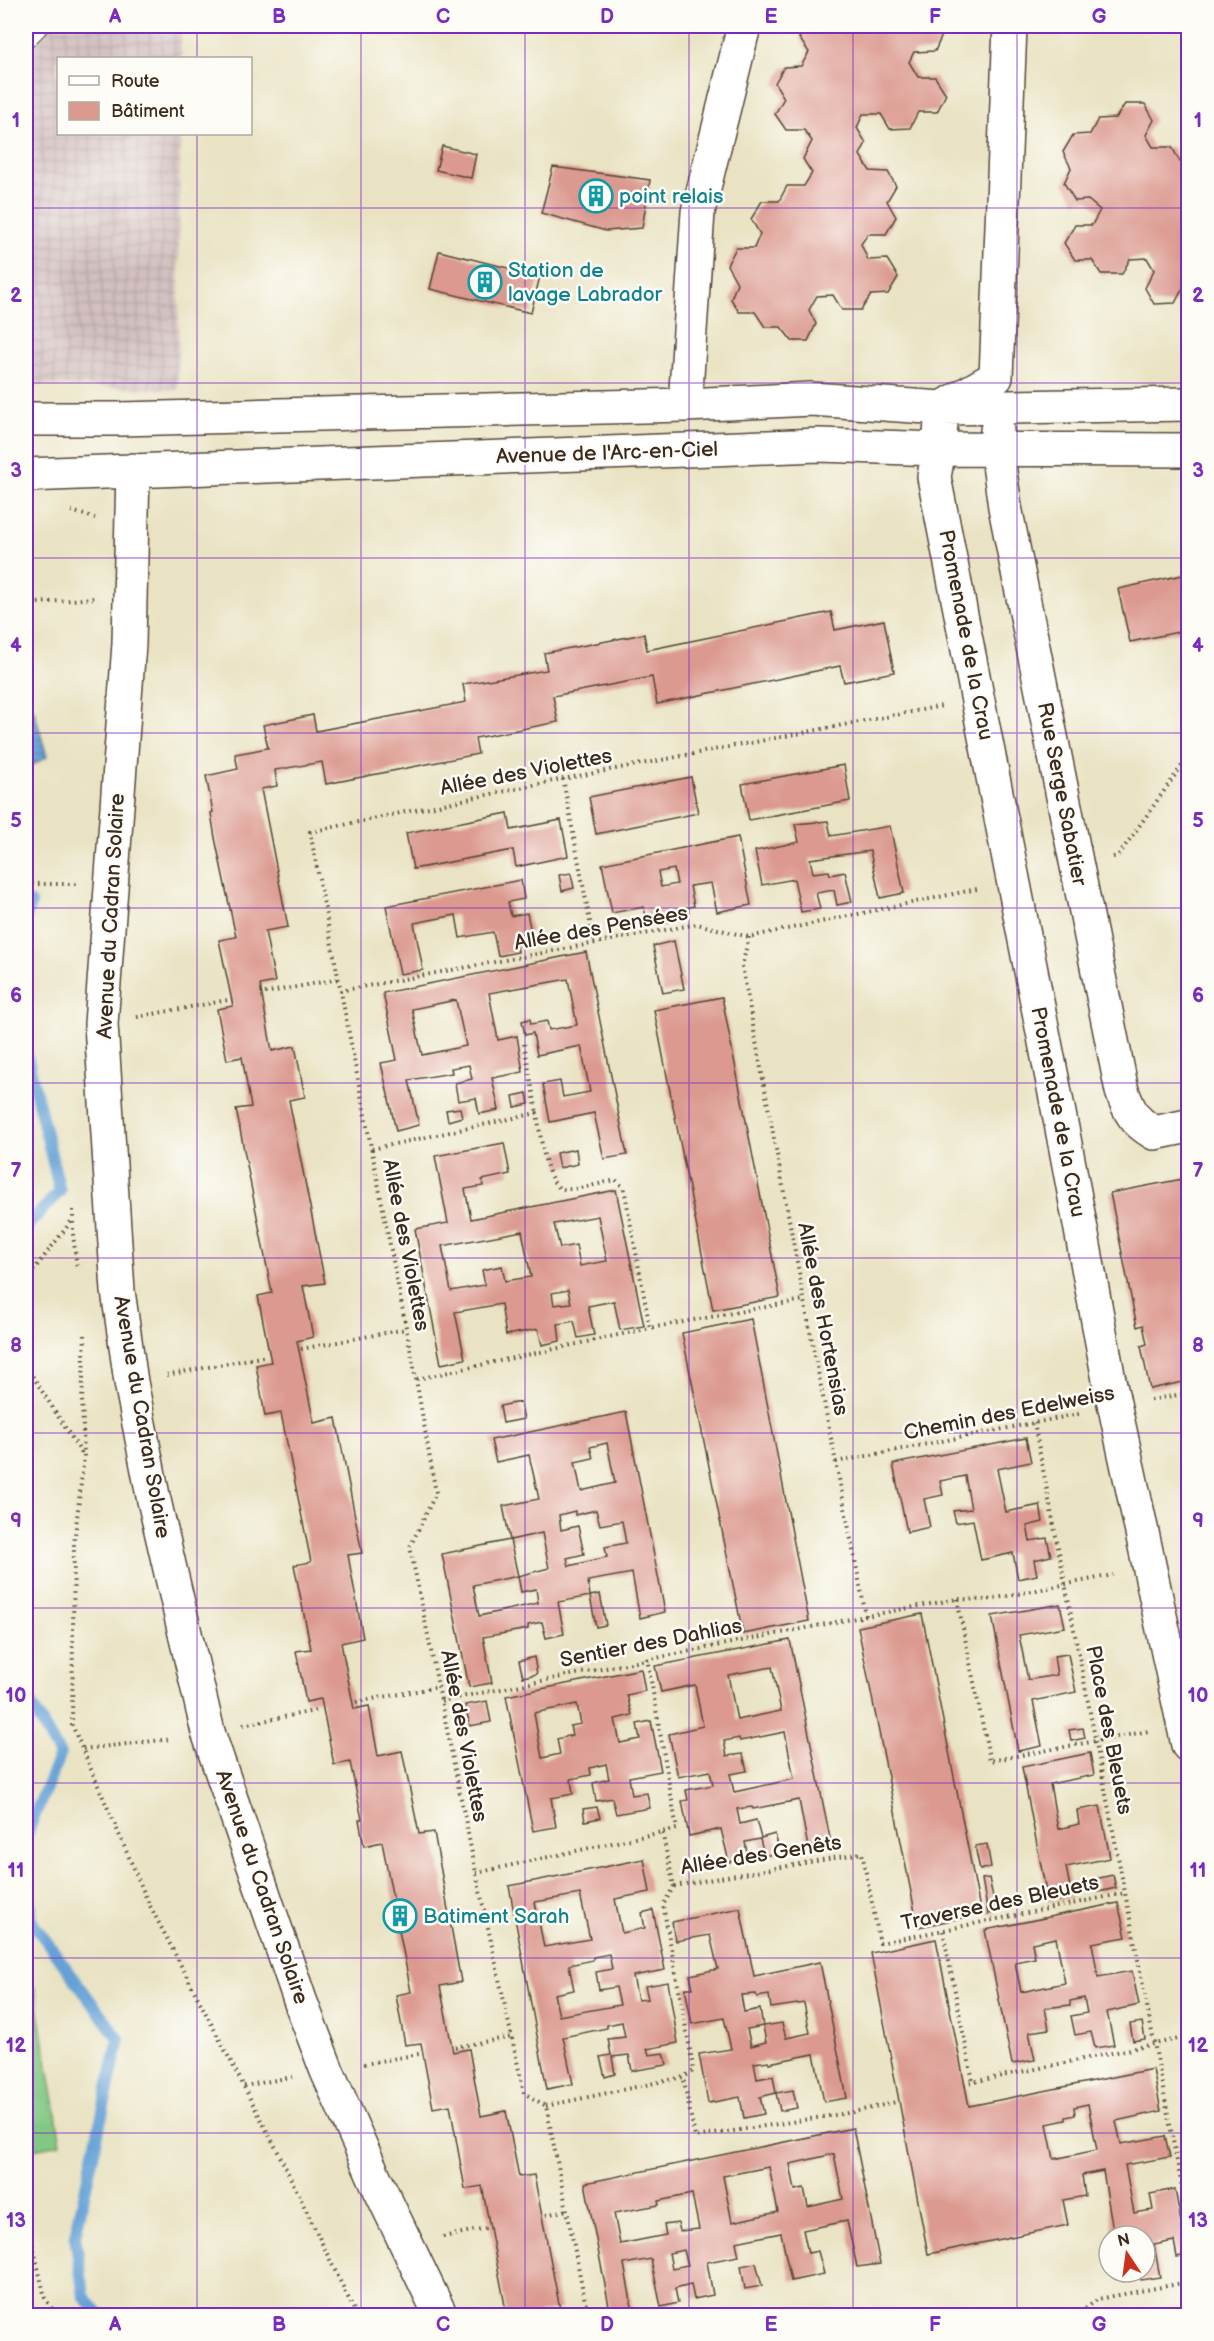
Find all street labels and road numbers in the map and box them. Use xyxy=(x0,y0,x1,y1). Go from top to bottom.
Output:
street label: Avenue de l'Arc-en-Ciel xyxy=(496,437,718,469)
street label: Promenade de la Crau xyxy=(933,528,999,742)
street label: Rue Serge Sabatier xyxy=(1032,700,1092,888)
street label: Allée des Violettes xyxy=(438,743,614,801)
street label: Avenue du Cadran Solaire xyxy=(92,792,130,1040)
street label: Allée des Pensées xyxy=(512,900,690,956)
street label: Promenade de la Crau xyxy=(1025,1005,1091,1219)
street label: Allée des Violettes xyxy=(377,1157,435,1333)
street label: Allée des Hortensias xyxy=(792,1220,854,1418)
street label: Avenue du Cadran Solaire xyxy=(108,1294,176,1540)
street label: Chemin des Edelweiss xyxy=(901,1380,1117,1446)
street label: Sentier des Dahlias xyxy=(558,1613,744,1673)
street label: Place des Bleuets xyxy=(1080,1643,1138,1817)
street label: Allée des Violettes xyxy=(435,1648,493,1824)
street label: Avenue du Cadran Solaire xyxy=(210,1767,314,2007)
street label: Allée des Genêts xyxy=(679,1830,843,1880)
street label: Traverse des Bleuets xyxy=(899,1870,1101,1936)

